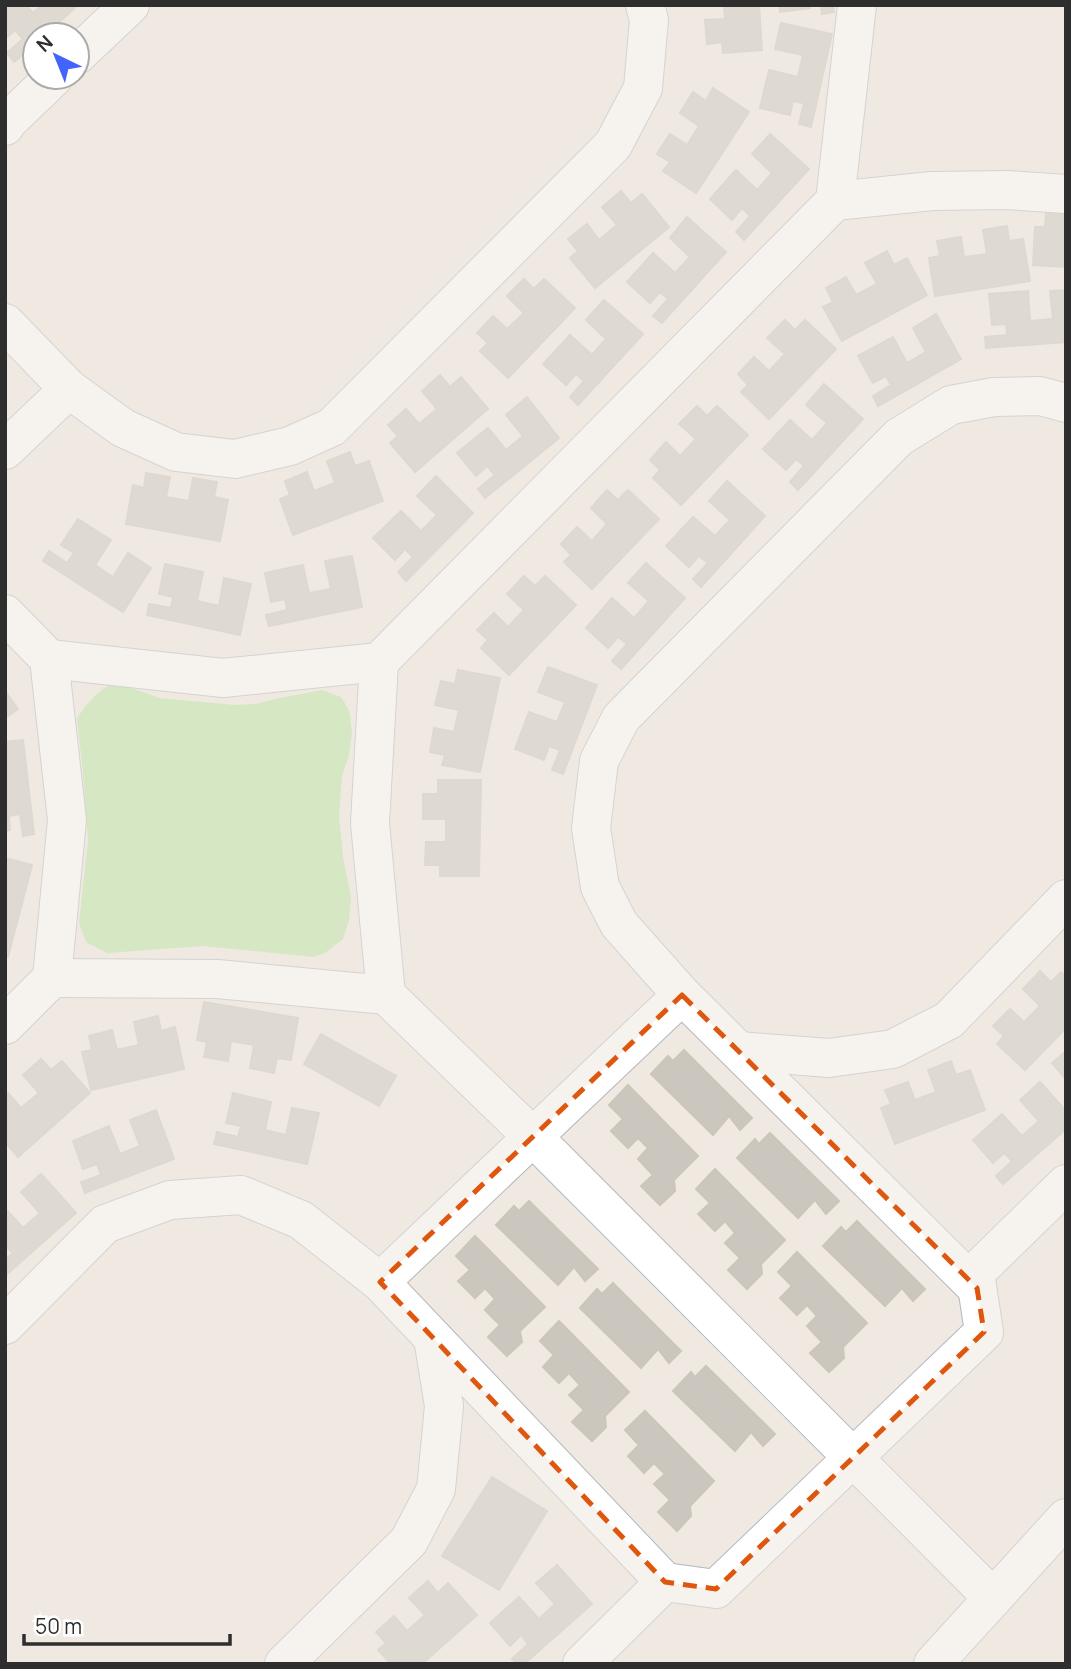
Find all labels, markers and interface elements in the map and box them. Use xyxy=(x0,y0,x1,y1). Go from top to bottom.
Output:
north arrow xyxy=(21,21,91,91)
text: N xyxy=(31,29,58,58)
scale bar xyxy=(24,1602,231,1646)
text: 50 m xyxy=(35,1612,82,1640)

